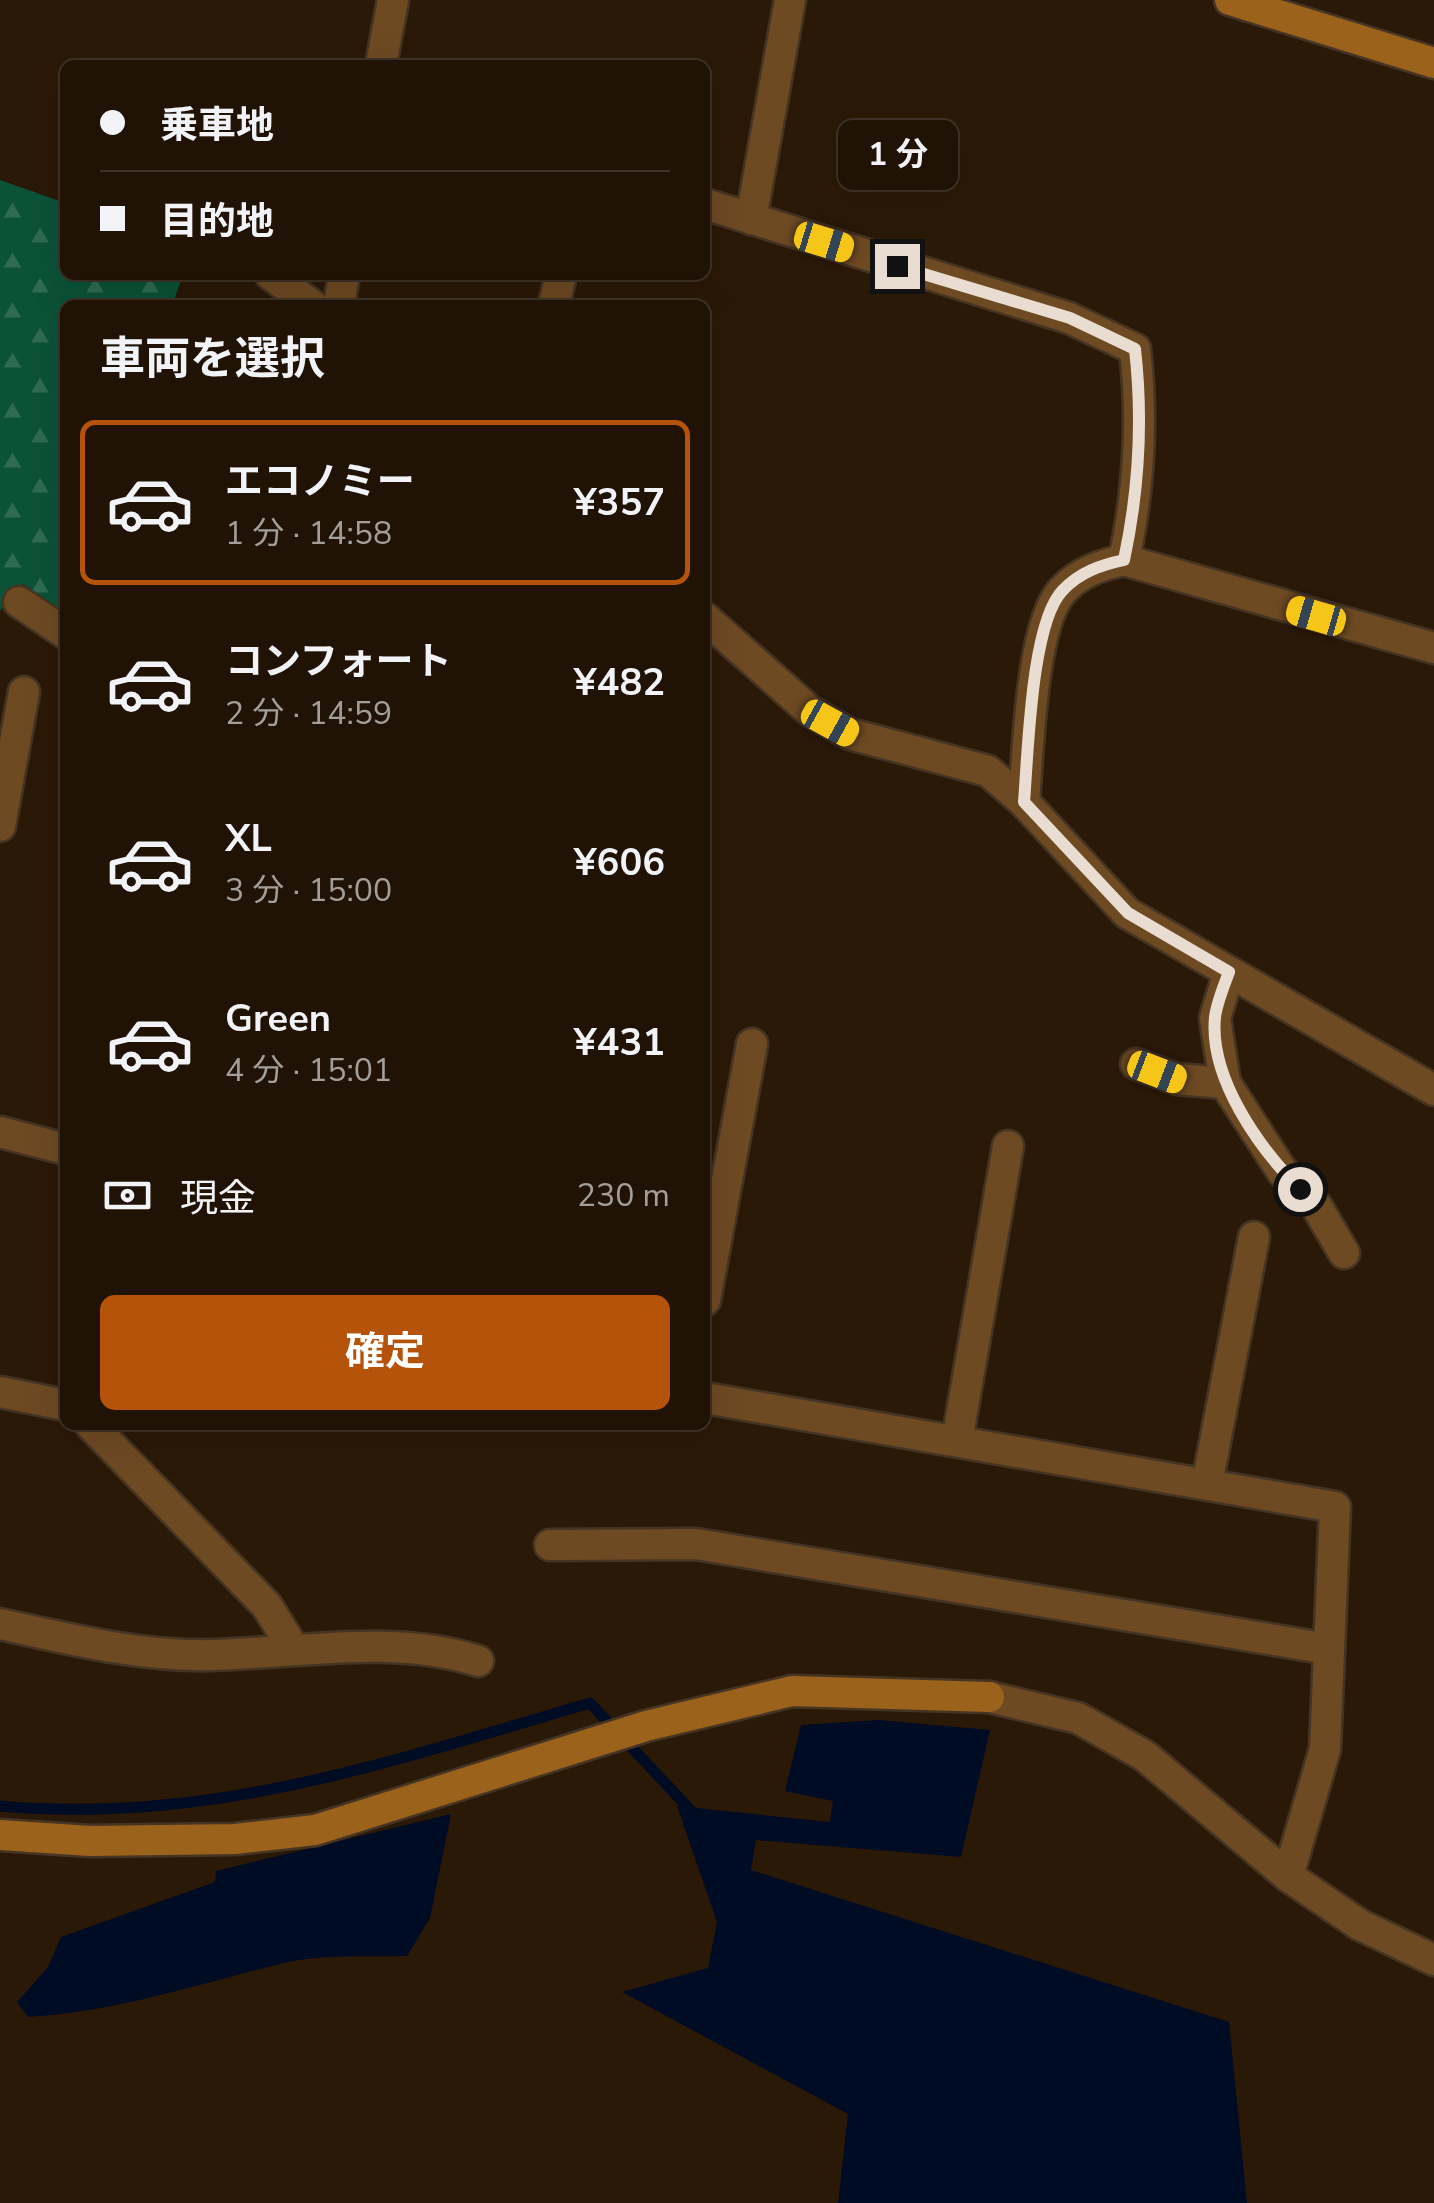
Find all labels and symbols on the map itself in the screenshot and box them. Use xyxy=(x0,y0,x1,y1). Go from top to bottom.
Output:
callout: 1 分 xyxy=(837,121,957,191)
car xyxy=(791,219,857,265)
route end xyxy=(875,244,920,289)
car xyxy=(1283,593,1349,639)
car xyxy=(796,695,864,751)
car xyxy=(1124,1047,1190,1097)
route start xyxy=(1278,1167,1323,1212)

